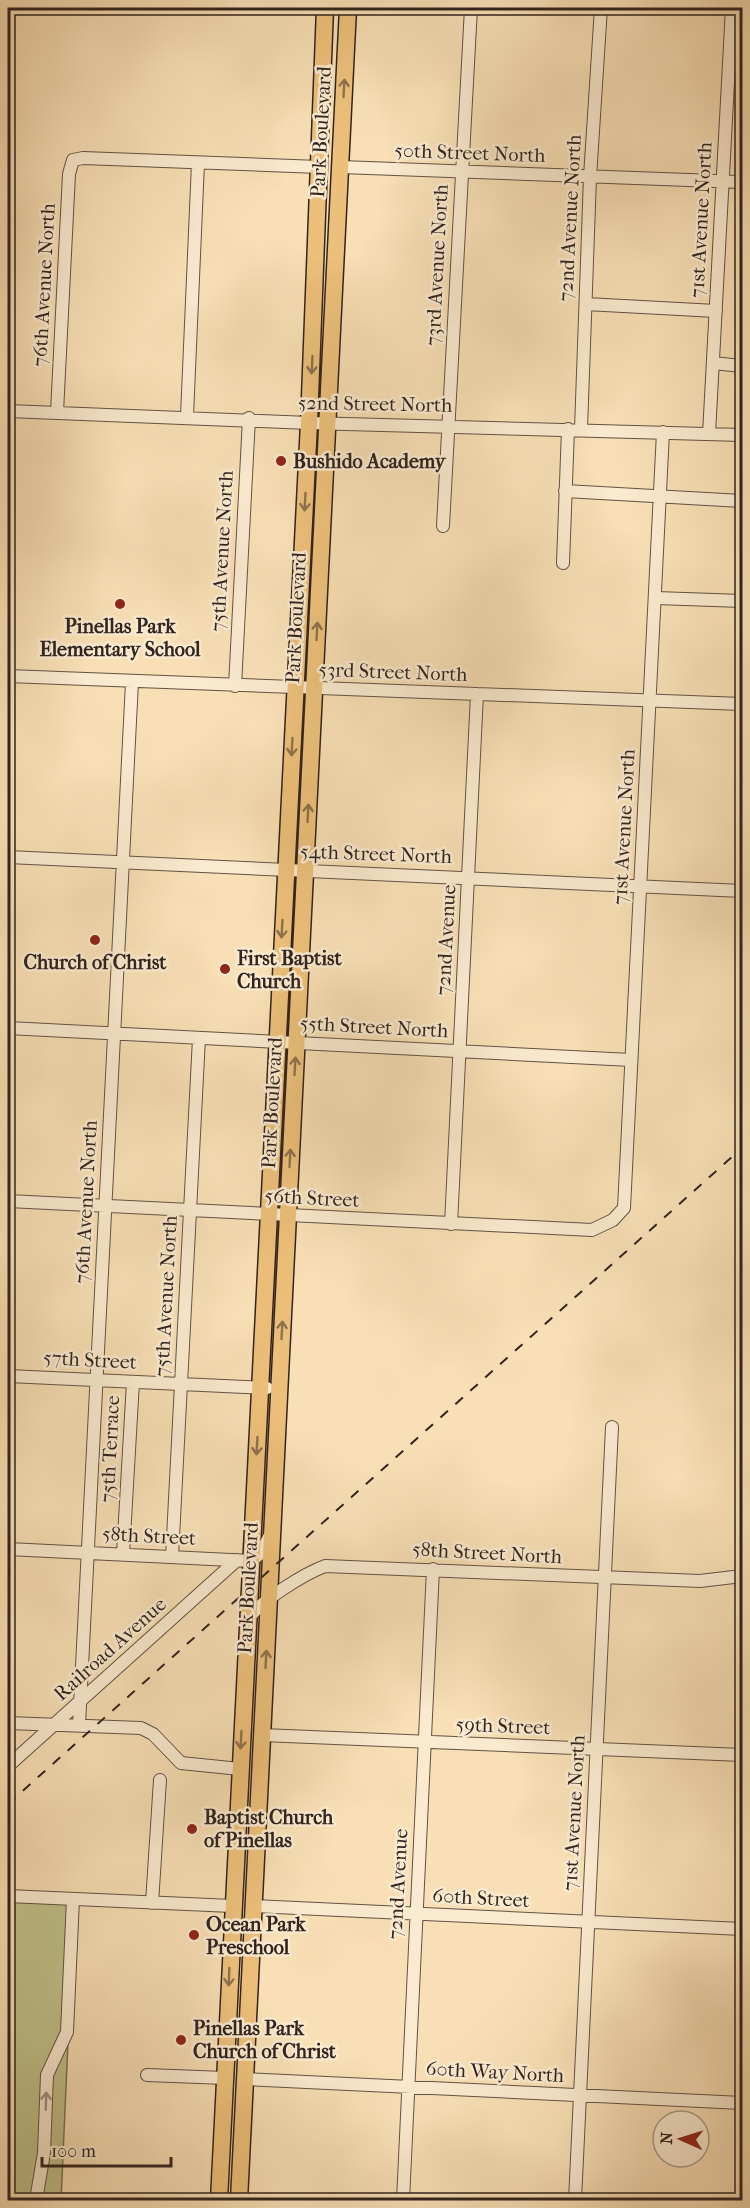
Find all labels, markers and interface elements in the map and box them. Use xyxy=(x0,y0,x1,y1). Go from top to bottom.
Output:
street label: Park Boulevard xyxy=(306,65,336,198)
one-way arrow xyxy=(339,79,350,99)
street label: 72nd Avenue North xyxy=(554,133,586,302)
street label: 50th Street North xyxy=(394,139,547,167)
street label: 71st Avenue North xyxy=(685,141,717,299)
street label: 73rd Avenue North xyxy=(421,183,453,346)
street label: 76th Avenue North xyxy=(28,202,60,367)
one-way arrow xyxy=(307,354,318,374)
street label: 52nd Street North xyxy=(298,391,453,417)
place label: Bushido Academy xyxy=(293,450,447,473)
marker: Bushido Academy xyxy=(274,454,288,468)
street label: 75th Avenue North xyxy=(206,469,238,632)
one-way arrow xyxy=(299,492,310,512)
street label: Park Boulevard xyxy=(281,551,311,684)
marker: Pinellas Park Elementary School xyxy=(113,597,127,611)
place label: Pinellas Park Elementary School xyxy=(39,615,201,661)
one-way arrow xyxy=(311,621,322,641)
street label: 53rd Street North xyxy=(318,658,469,686)
one-way arrow xyxy=(286,737,297,757)
street label: 71st Avenue North xyxy=(608,748,640,906)
one-way arrow xyxy=(302,803,313,823)
street label: 54th Street North xyxy=(300,840,453,868)
street label: 72nd Avenue xyxy=(432,884,460,996)
one-way arrow xyxy=(277,918,288,938)
marker: Church of Christ xyxy=(88,933,102,947)
place label: First Baptist Church xyxy=(236,947,342,993)
place label: Church of Christ xyxy=(24,951,167,974)
marker: First Baptist Church xyxy=(218,962,232,976)
street label: 55th Street North xyxy=(299,1012,450,1042)
street label: Park Boulevard xyxy=(257,1036,287,1169)
one-way arrow xyxy=(289,1057,300,1077)
street label: 76th Avenue North xyxy=(70,1119,102,1284)
one-way arrow xyxy=(284,1149,295,1169)
street label: 56th Street xyxy=(264,1184,360,1212)
street label: 75th Avenue North xyxy=(150,1214,182,1377)
one-way arrow xyxy=(276,1320,287,1340)
street label: 57th Street xyxy=(43,1346,137,1374)
street label: 75th Terrace xyxy=(96,1395,124,1503)
one-way arrow xyxy=(251,1436,262,1456)
street label: Park Boulevard xyxy=(233,1521,263,1654)
street label: 58th Street xyxy=(101,1522,197,1550)
street label: 58th Street North xyxy=(411,1538,563,1568)
street label: Railroad Avenue xyxy=(49,1593,171,1705)
one-way arrow xyxy=(260,1650,271,1670)
street label: 59th Street xyxy=(455,1713,551,1739)
one-way arrow xyxy=(236,1730,247,1750)
street label: 71st Avenue North xyxy=(558,1734,590,1892)
place label: Baptist Church of Pinellas xyxy=(204,1806,334,1852)
marker: Baptist Church of Pinellas xyxy=(185,1822,199,1836)
street label: 72nd Avenue xyxy=(384,1828,412,1940)
street label: 60th Street xyxy=(432,1884,530,1912)
place label: Ocean Park Preschool xyxy=(206,1913,306,1959)
marker: Ocean Park Preschool xyxy=(187,1928,201,1942)
one-way arrow xyxy=(224,1967,235,1986)
place label: Pinellas Park Church of Christ xyxy=(193,2017,337,2063)
marker: Pinellas Park Church of Christ xyxy=(174,2033,188,2047)
street label: 60th Way North xyxy=(425,2057,565,2087)
one-way arrow xyxy=(41,2091,52,2111)
north arrow xyxy=(651,2109,711,2169)
scale bar xyxy=(42,2130,171,2168)
text: N xyxy=(657,2131,676,2145)
text: 100 m xyxy=(51,2141,96,2162)

